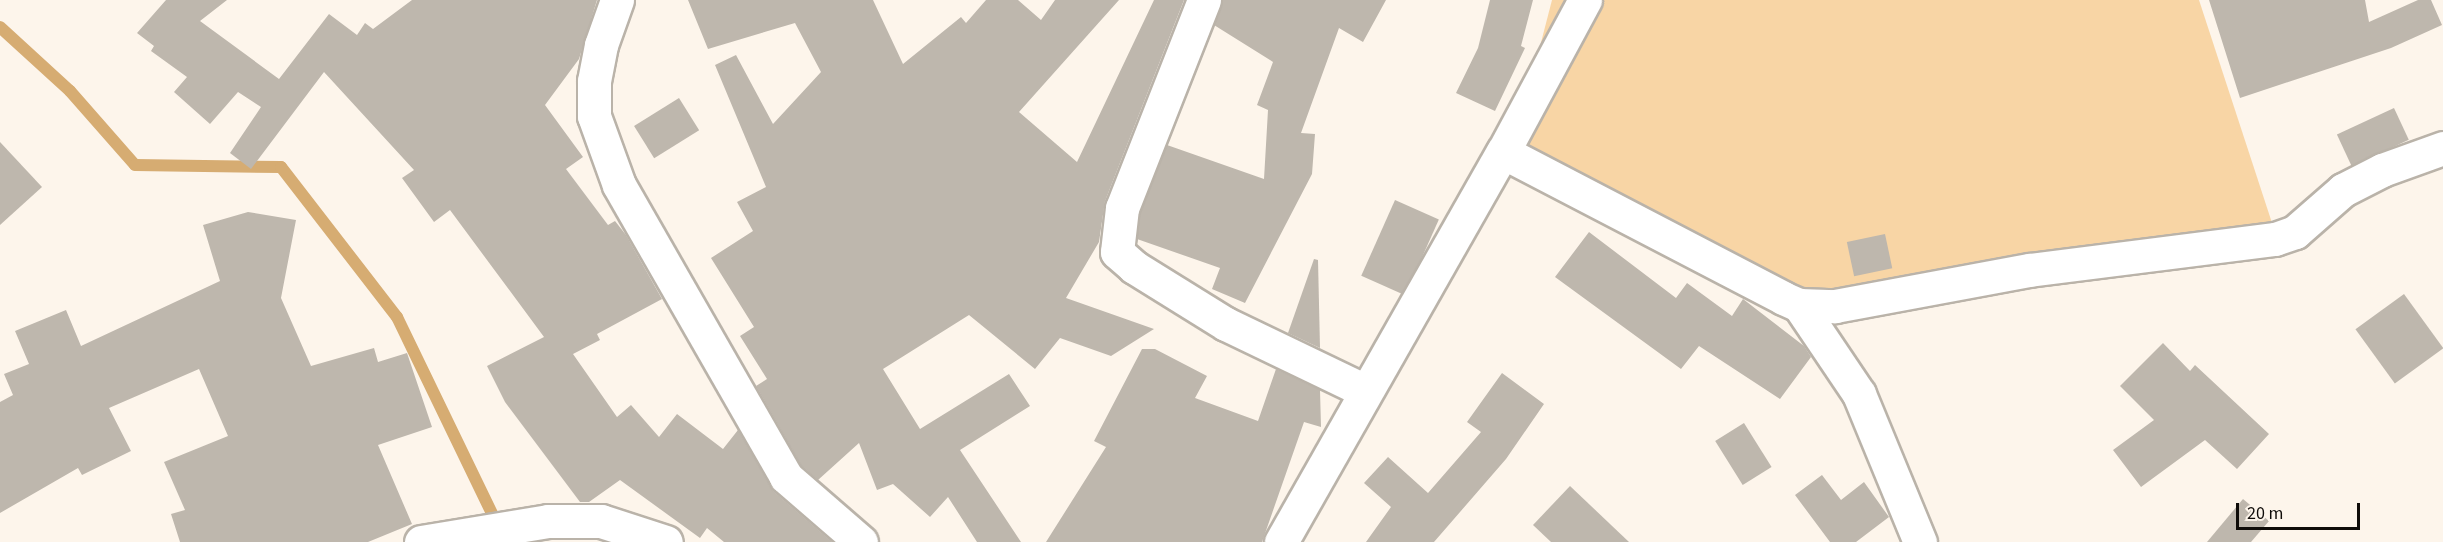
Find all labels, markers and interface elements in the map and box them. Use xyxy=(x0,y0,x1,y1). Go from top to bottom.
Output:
scale bar xyxy=(2239,491,2364,529)
text: 20 m xyxy=(2247,501,2283,526)

